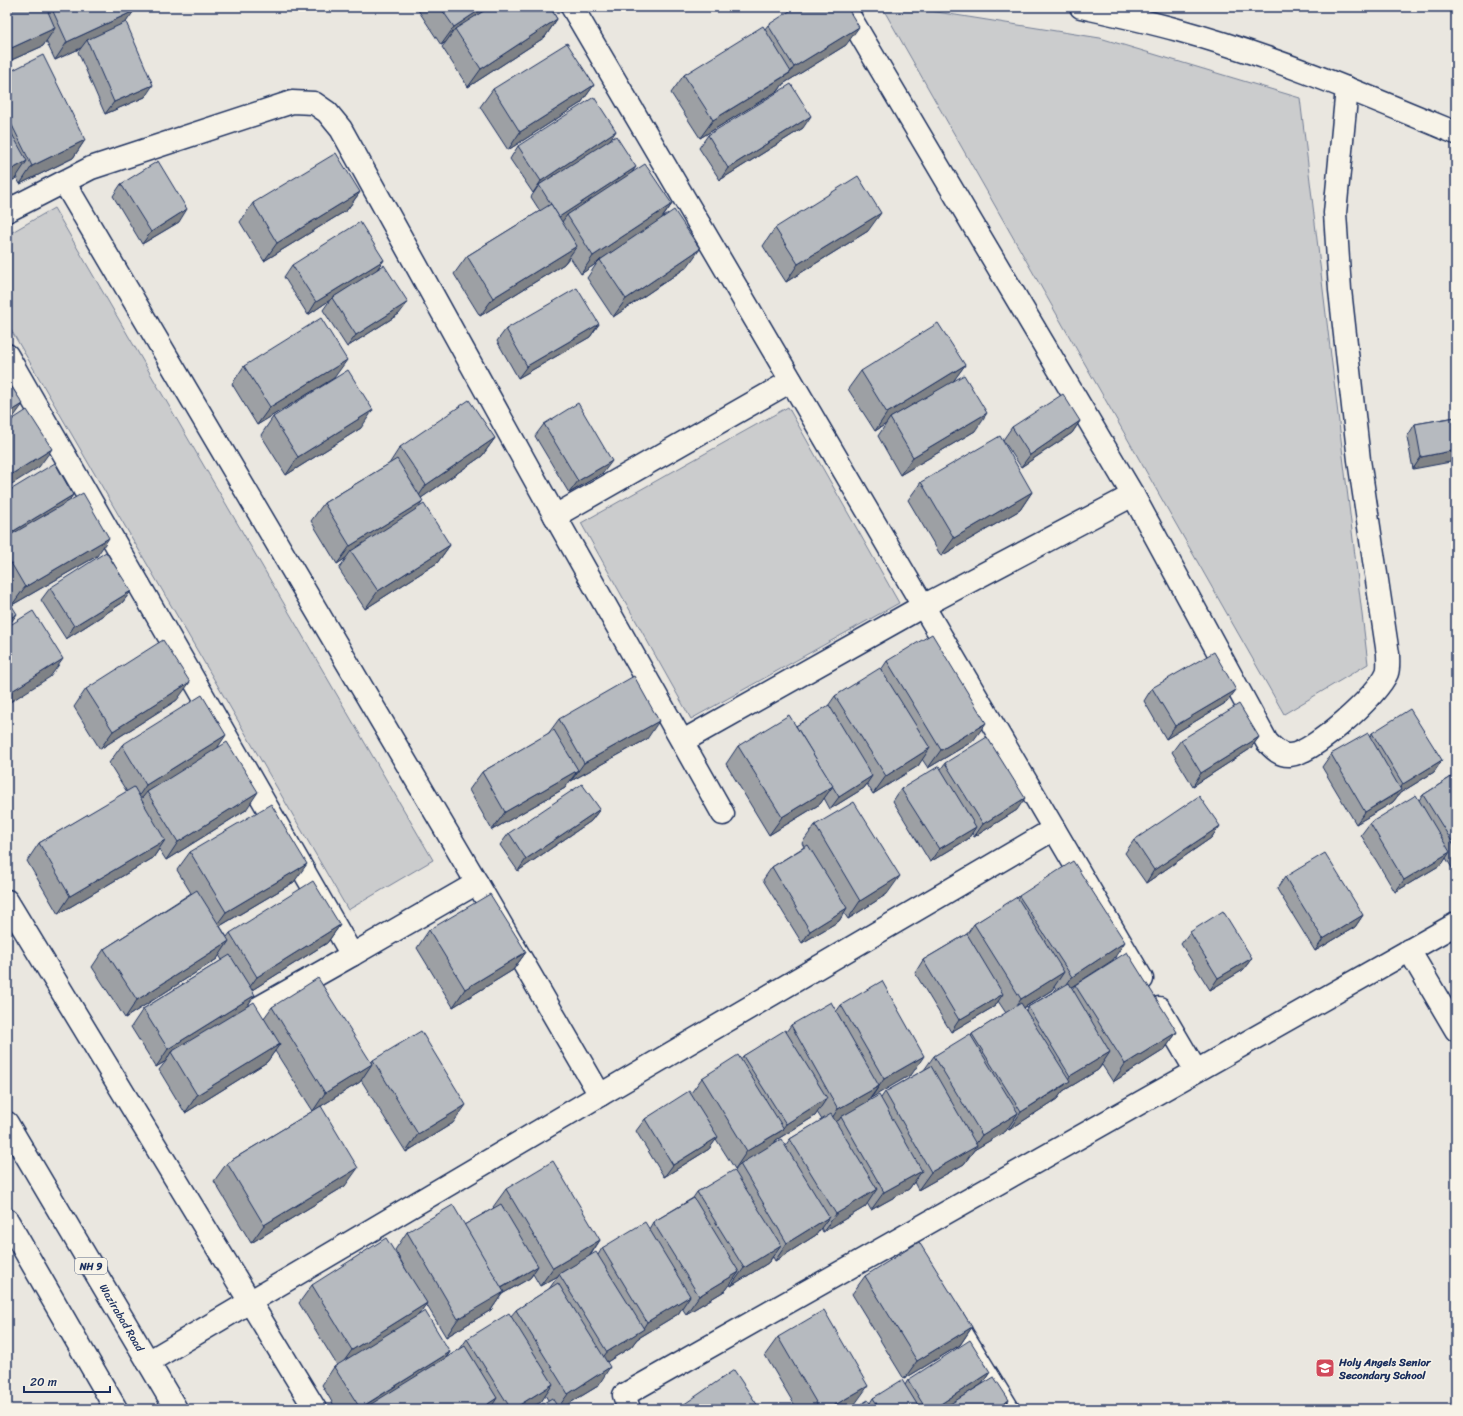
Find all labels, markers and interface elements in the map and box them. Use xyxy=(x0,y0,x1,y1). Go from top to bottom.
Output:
road number: NH 9 xyxy=(75,1258,107,1274)
street label: Wazirabad Road xyxy=(94,1280,150,1356)
place label: Holy Angels Senior Secondary School xyxy=(1338,1353,1432,1385)
school or university icon: Holy Angels Senior Secondary School xyxy=(1314,1357,1336,1379)
scale bar xyxy=(24,1368,110,1394)
text: 20 m xyxy=(30,1371,57,1393)

